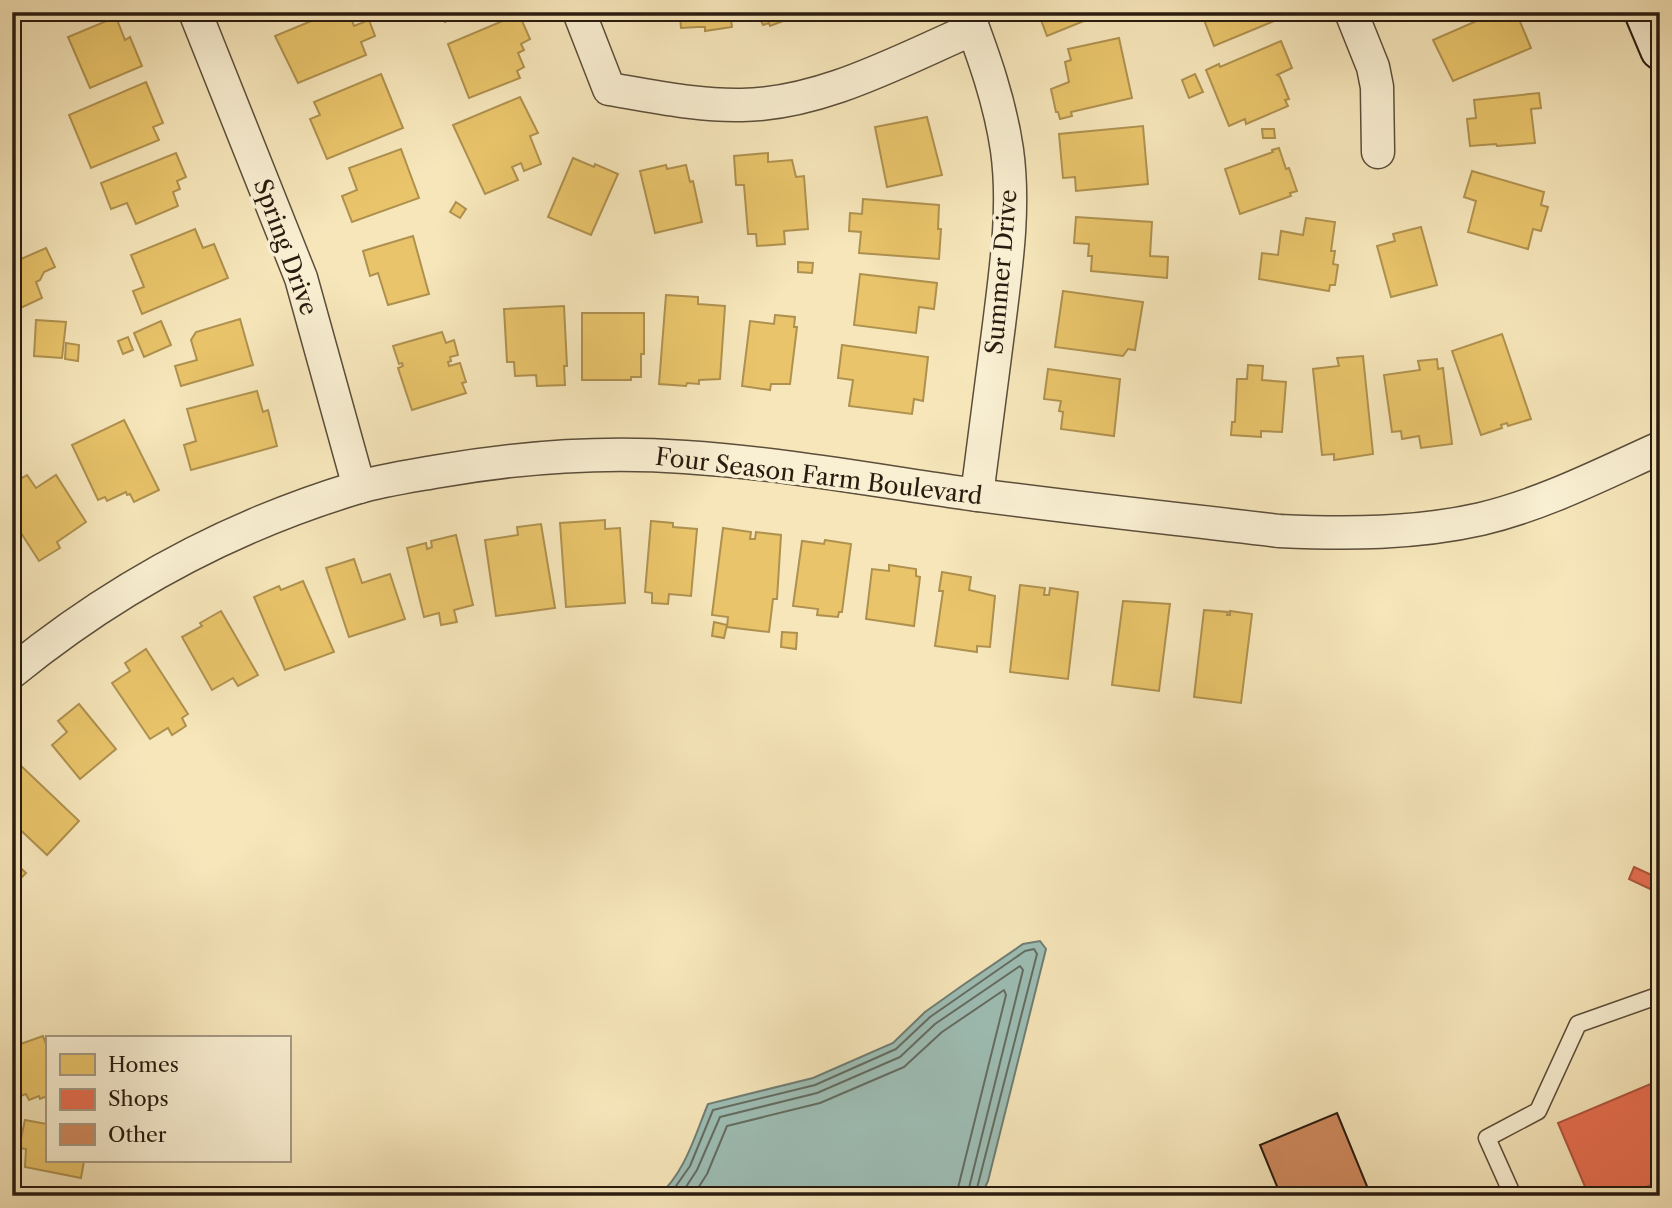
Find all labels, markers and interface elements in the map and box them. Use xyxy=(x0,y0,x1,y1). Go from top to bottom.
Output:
street label: Spring Drive xyxy=(248,175,324,319)
street label: Summer Drive xyxy=(979,188,1023,356)
street label: Four Season Farm Boulevard xyxy=(654,442,985,510)
legend xyxy=(46,1036,290,1162)
text: Homes xyxy=(108,1052,179,1077)
text: Shops xyxy=(108,1086,169,1111)
text: Other xyxy=(108,1122,167,1147)

